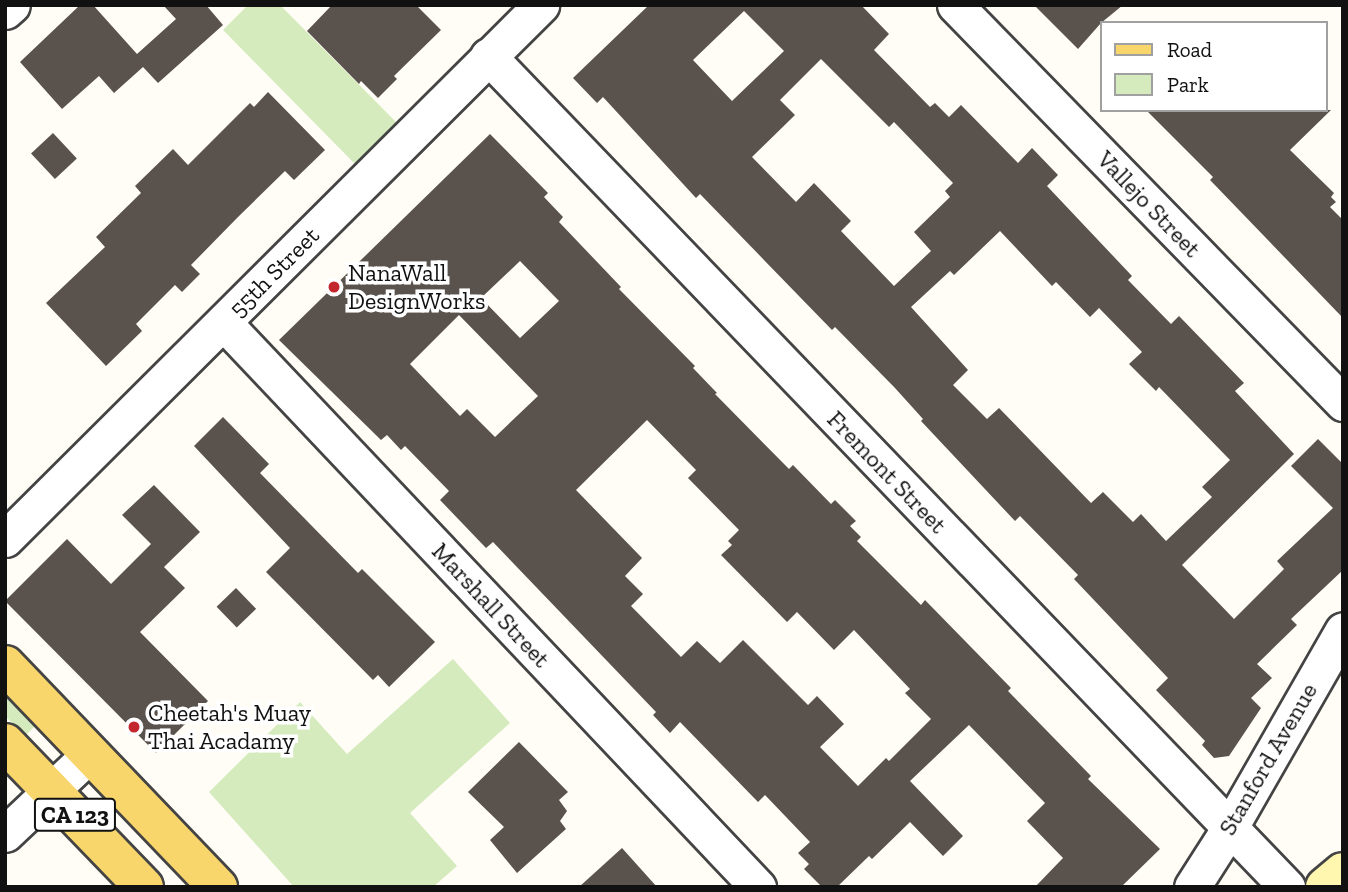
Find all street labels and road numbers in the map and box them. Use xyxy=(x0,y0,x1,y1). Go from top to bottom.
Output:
street label: Vallejo Street xyxy=(1091,145,1207,263)
street label: 55th Street xyxy=(223,221,325,323)
street label: Fremont Street xyxy=(821,405,953,539)
street label: Marshall Street xyxy=(426,537,556,673)
street label: Stanford Avenue xyxy=(1213,678,1323,840)
road number: CA 123 xyxy=(33,796,117,834)

